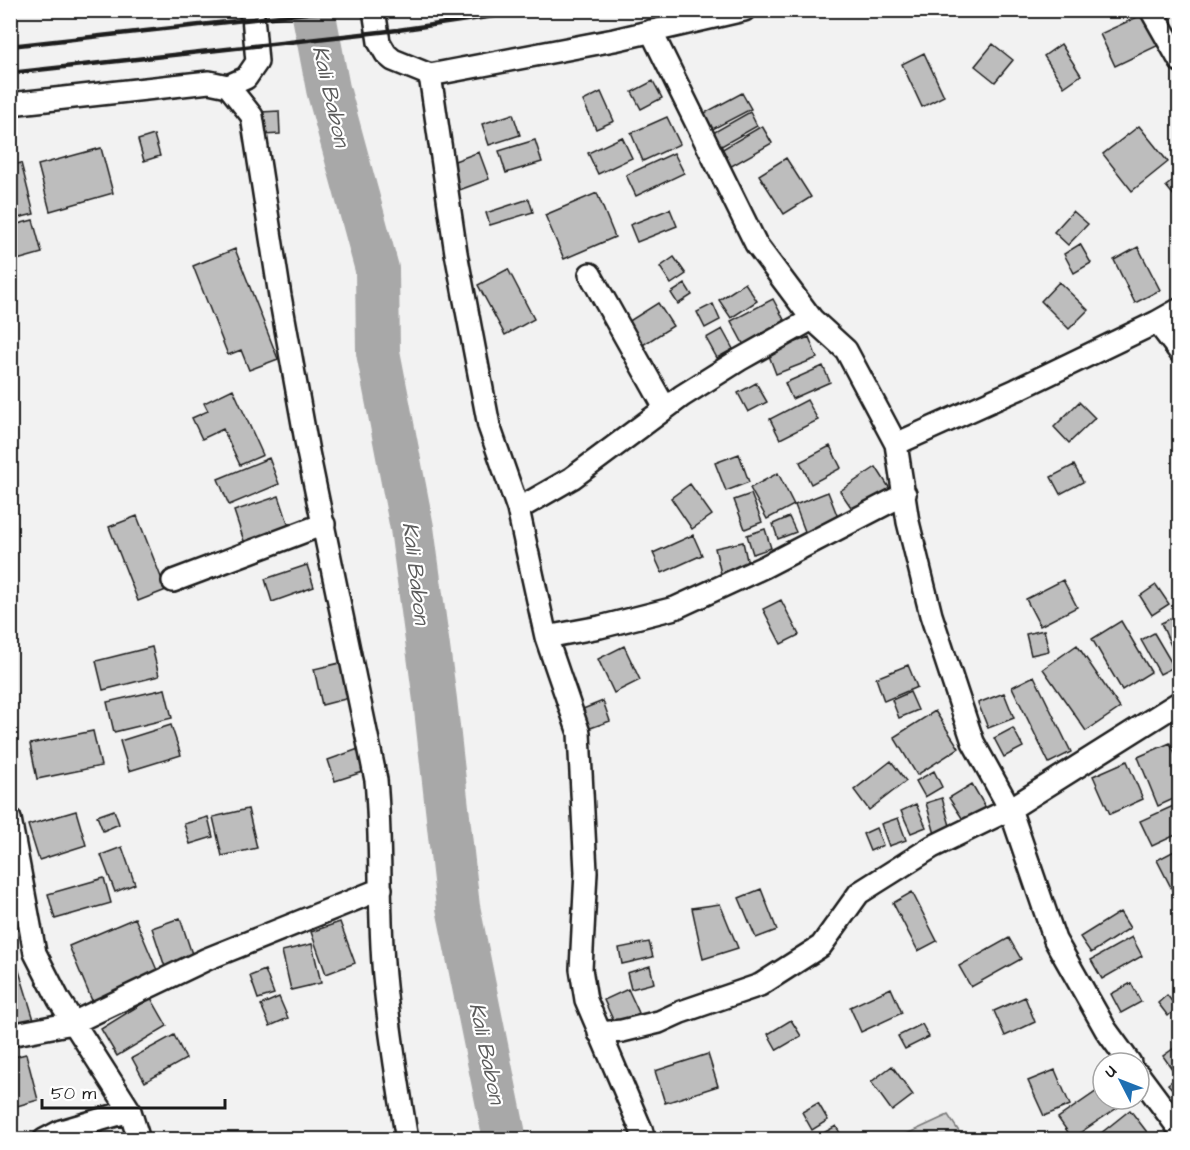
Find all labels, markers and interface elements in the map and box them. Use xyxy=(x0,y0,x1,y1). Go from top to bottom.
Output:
water label: Kali Babon xyxy=(304,43,358,152)
water label: Kali Babon xyxy=(394,520,437,628)
water label: Kali Babon xyxy=(461,1000,513,1109)
north arrow xyxy=(1091,1051,1151,1111)
text: U xyxy=(1099,1061,1122,1082)
scale bar xyxy=(42,1072,225,1110)
text: 50 m xyxy=(51,1081,96,1106)

